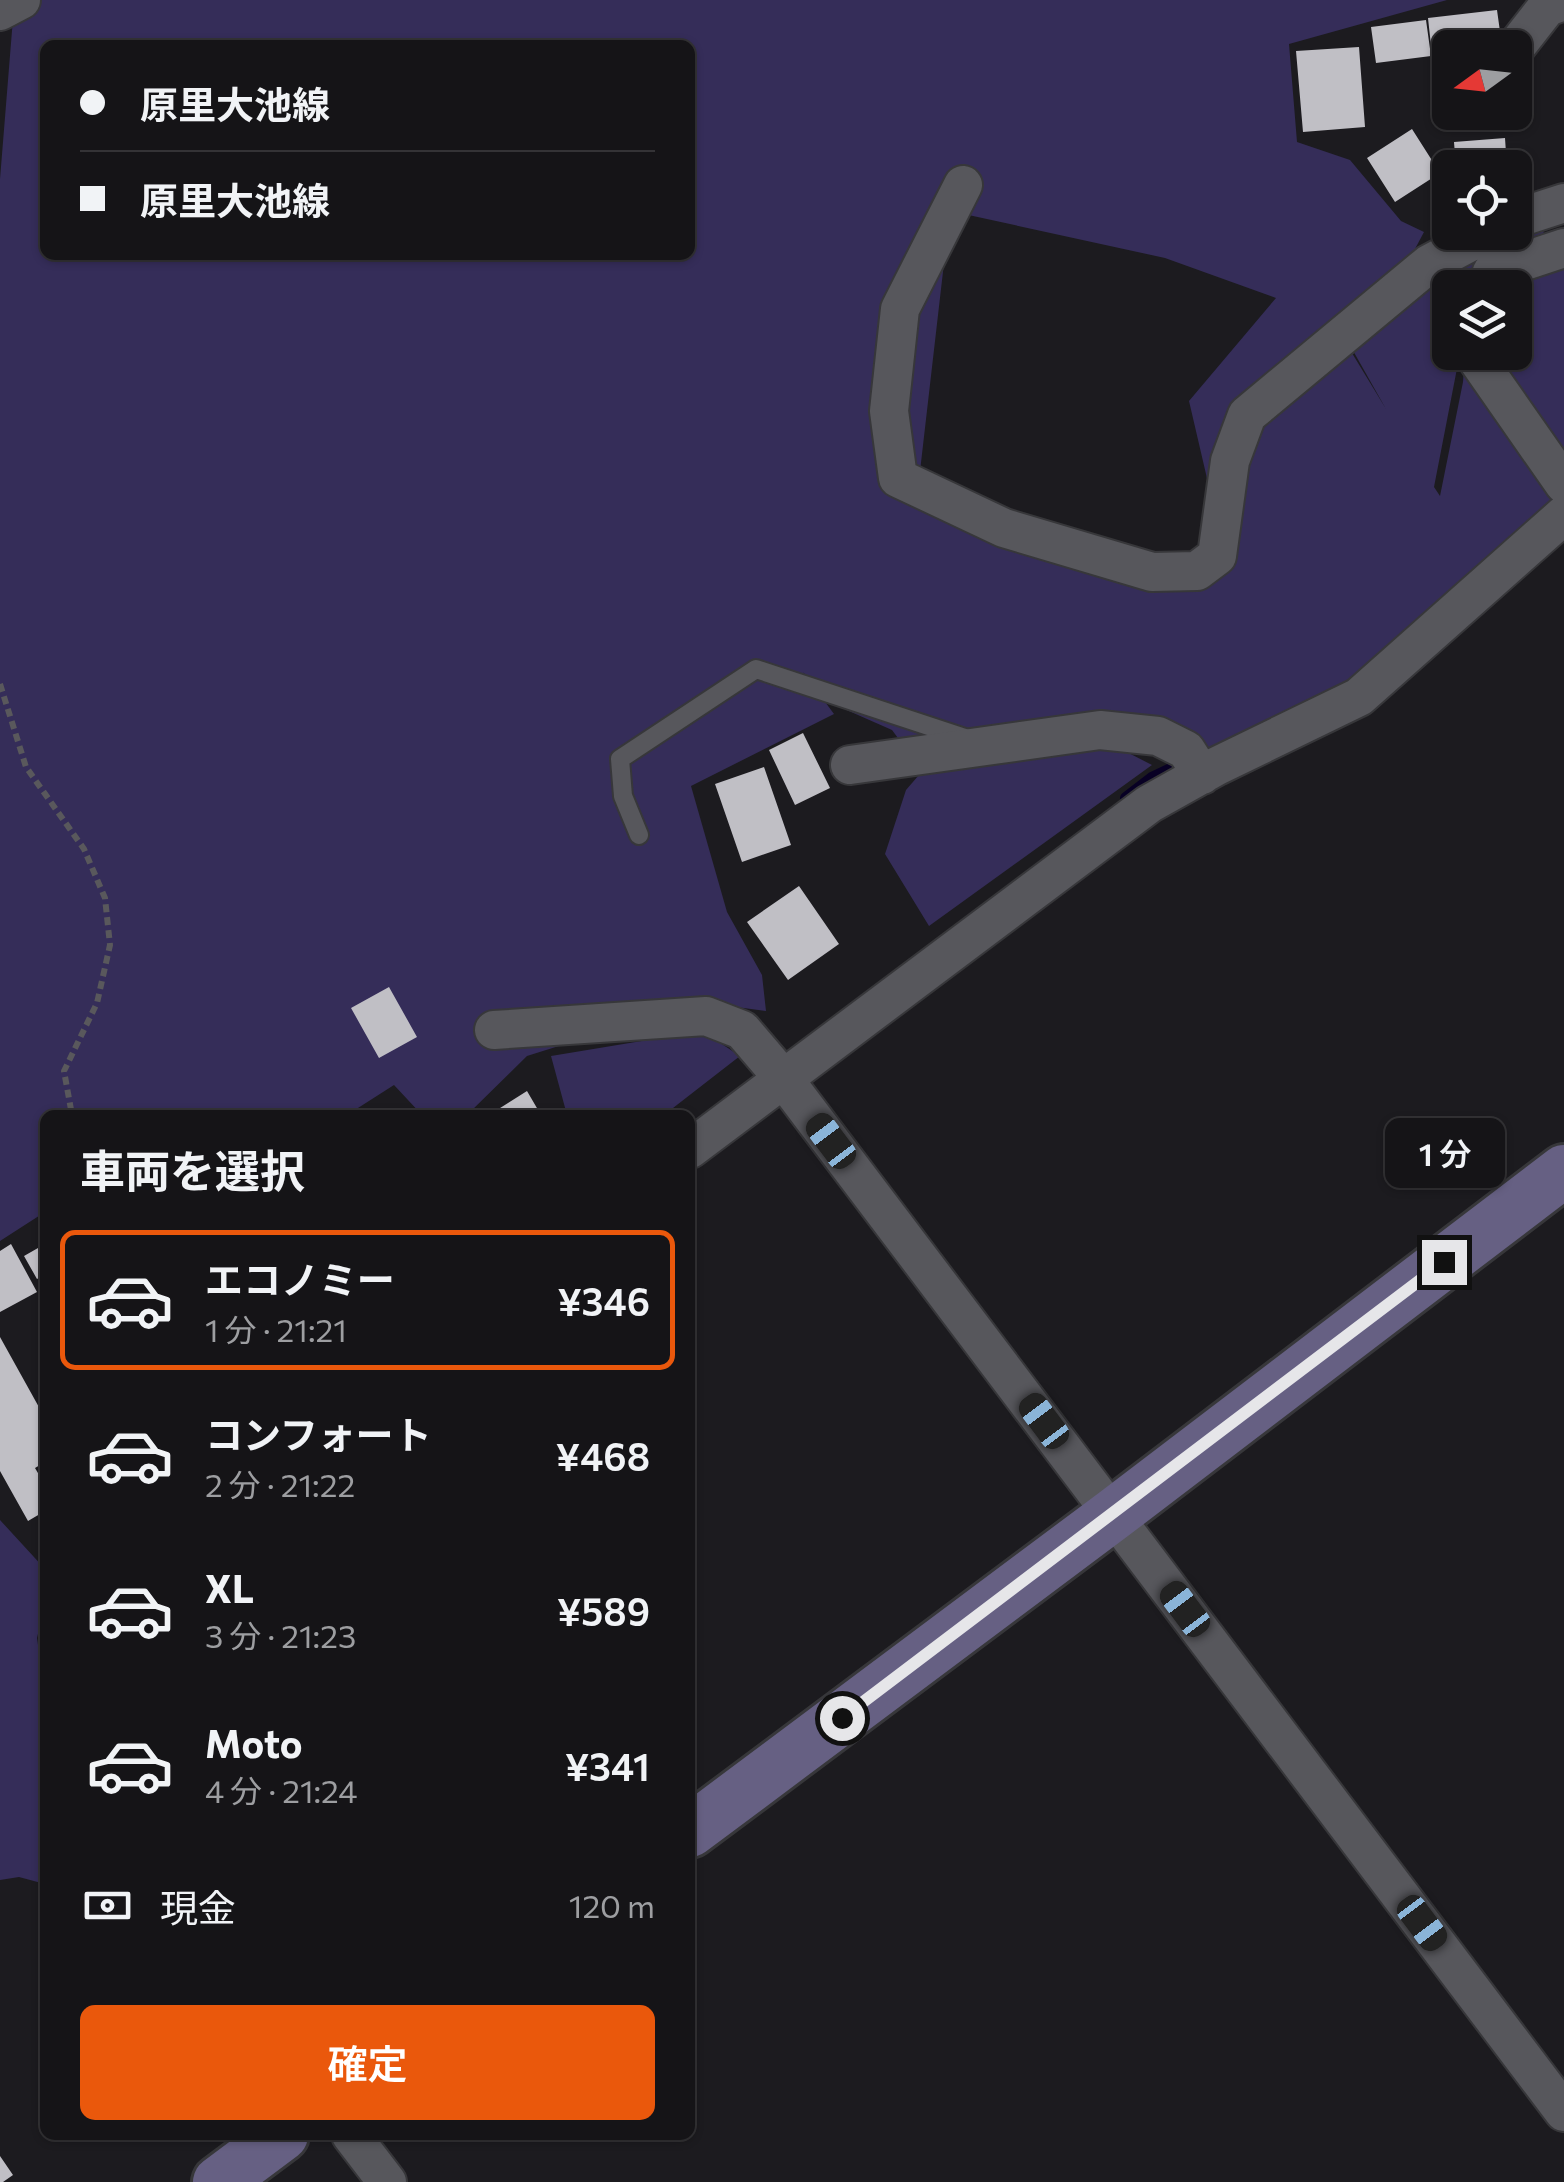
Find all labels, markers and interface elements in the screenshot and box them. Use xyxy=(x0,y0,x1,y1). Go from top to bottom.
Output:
north arrow xyxy=(1432,30,1532,130)
map controls xyxy=(1432,30,1532,370)
text: 原里大池線 xyxy=(140,80,330,127)
button: locate xyxy=(1432,150,1532,250)
text: 原里大池線 xyxy=(140,176,330,223)
button: layers xyxy=(1432,270,1532,370)
car xyxy=(801,1108,861,1174)
callout: 1 分 xyxy=(1384,1117,1504,1187)
text: 1 分 xyxy=(1419,1133,1471,1173)
text: 車両を選択 xyxy=(80,1142,305,1197)
route end xyxy=(1422,1240,1467,1285)
icon: car xyxy=(85,1255,175,1345)
text: エコノミー xyxy=(205,1255,395,1302)
text: ¥346 xyxy=(557,1277,650,1324)
text: 1 分 · 21:21 xyxy=(205,1309,347,1349)
car xyxy=(1014,1388,1074,1454)
icon: car xyxy=(85,1410,175,1500)
text: コンフォート xyxy=(205,1410,432,1457)
text: ¥468 xyxy=(556,1432,650,1479)
text: 2 分 · 21:22 xyxy=(205,1464,355,1504)
text: XL xyxy=(205,1564,254,1611)
icon: car xyxy=(85,1565,175,1655)
car xyxy=(1155,1576,1215,1642)
text: ¥589 xyxy=(557,1587,650,1634)
text: 3 分 · 21:23 xyxy=(205,1615,356,1655)
route start xyxy=(820,1696,865,1741)
text: Moto xyxy=(205,1719,303,1766)
icon: car xyxy=(85,1720,175,1810)
text: ¥341 xyxy=(565,1742,650,1789)
text: 4 分 · 21:24 xyxy=(205,1770,358,1810)
icon: cash xyxy=(80,1878,135,1933)
text: 現金 xyxy=(160,1883,236,1930)
text: 120 m xyxy=(569,1885,655,1925)
car xyxy=(1392,1890,1452,1956)
button: 確定 xyxy=(80,2005,655,2120)

